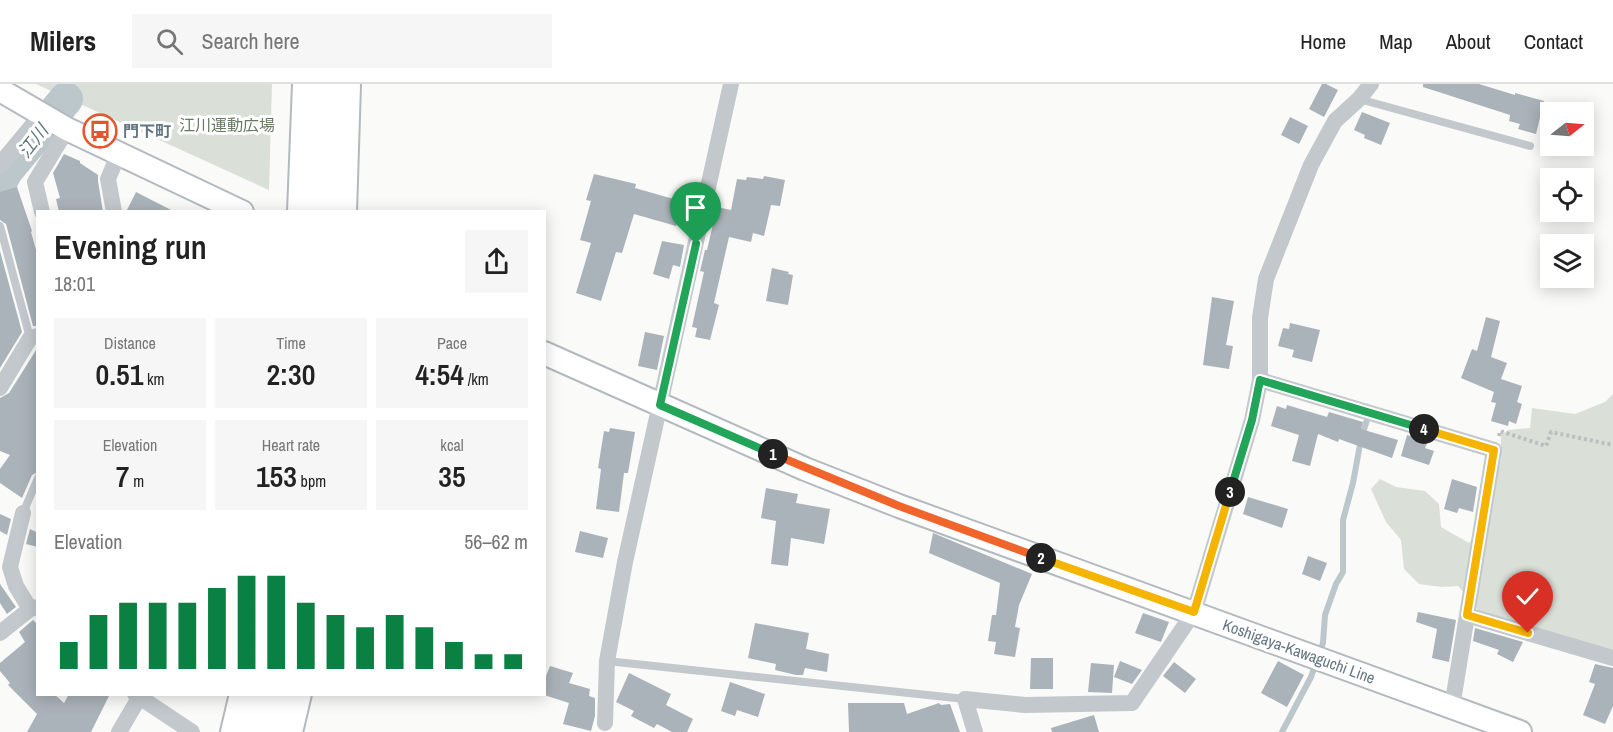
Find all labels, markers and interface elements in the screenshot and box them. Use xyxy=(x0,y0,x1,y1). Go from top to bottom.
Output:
search box xyxy=(132,14,552,68)
text: Milers xyxy=(30,22,96,60)
icon: search xyxy=(153,25,186,58)
text: Search here xyxy=(201,26,300,56)
text: Home xyxy=(1300,27,1346,56)
text: Map xyxy=(1379,27,1413,56)
text: About xyxy=(1446,27,1491,56)
text: Contact xyxy=(1524,27,1583,56)
north arrow xyxy=(1540,102,1594,156)
map controls xyxy=(1540,102,1594,288)
bus stop icon: 門下町 xyxy=(82,113,118,149)
park label: 江川運動広場 xyxy=(179,114,275,136)
water label: 江川 xyxy=(12,118,55,163)
place label: 門下町 xyxy=(123,120,171,142)
button: locate xyxy=(1540,168,1594,222)
pin xyxy=(670,182,721,244)
icon: arrive xyxy=(679,191,712,224)
text: Evening run xyxy=(54,225,207,269)
button: share xyxy=(465,230,528,293)
button: layers xyxy=(1540,234,1594,288)
text: 18:01 xyxy=(54,270,95,297)
text: Distance xyxy=(104,332,156,354)
text: Time xyxy=(276,332,306,354)
text: Pace xyxy=(437,332,467,354)
text: 0.51 xyxy=(95,354,143,394)
text: 2:30 xyxy=(267,354,315,394)
text: 4:54 xyxy=(415,354,464,394)
text: km xyxy=(143,368,165,390)
text: /km xyxy=(464,368,489,390)
pin: 4 xyxy=(1409,414,1439,444)
text: 4 xyxy=(1420,418,1428,440)
text: Elevation xyxy=(103,434,157,456)
text: Heart rate xyxy=(262,434,320,456)
text: kcal xyxy=(440,434,464,456)
pin: 1 xyxy=(758,439,788,469)
text: 1 xyxy=(769,443,777,465)
text: 7 xyxy=(116,456,130,496)
text: 153 xyxy=(256,456,297,496)
text: 35 xyxy=(438,456,466,496)
text: m xyxy=(130,470,144,492)
text: bpm xyxy=(297,470,326,492)
pin: 3 xyxy=(1215,477,1245,507)
text: 3 xyxy=(1226,481,1234,503)
text: Elevation xyxy=(54,528,122,555)
text: 56–62 m xyxy=(464,528,528,555)
pin: 2 xyxy=(1026,543,1056,573)
text: 2 xyxy=(1037,547,1045,569)
pin xyxy=(1502,571,1553,633)
icon: check xyxy=(1511,580,1544,613)
street label: Koshigaya-Kawaguchi Line xyxy=(1220,613,1378,689)

